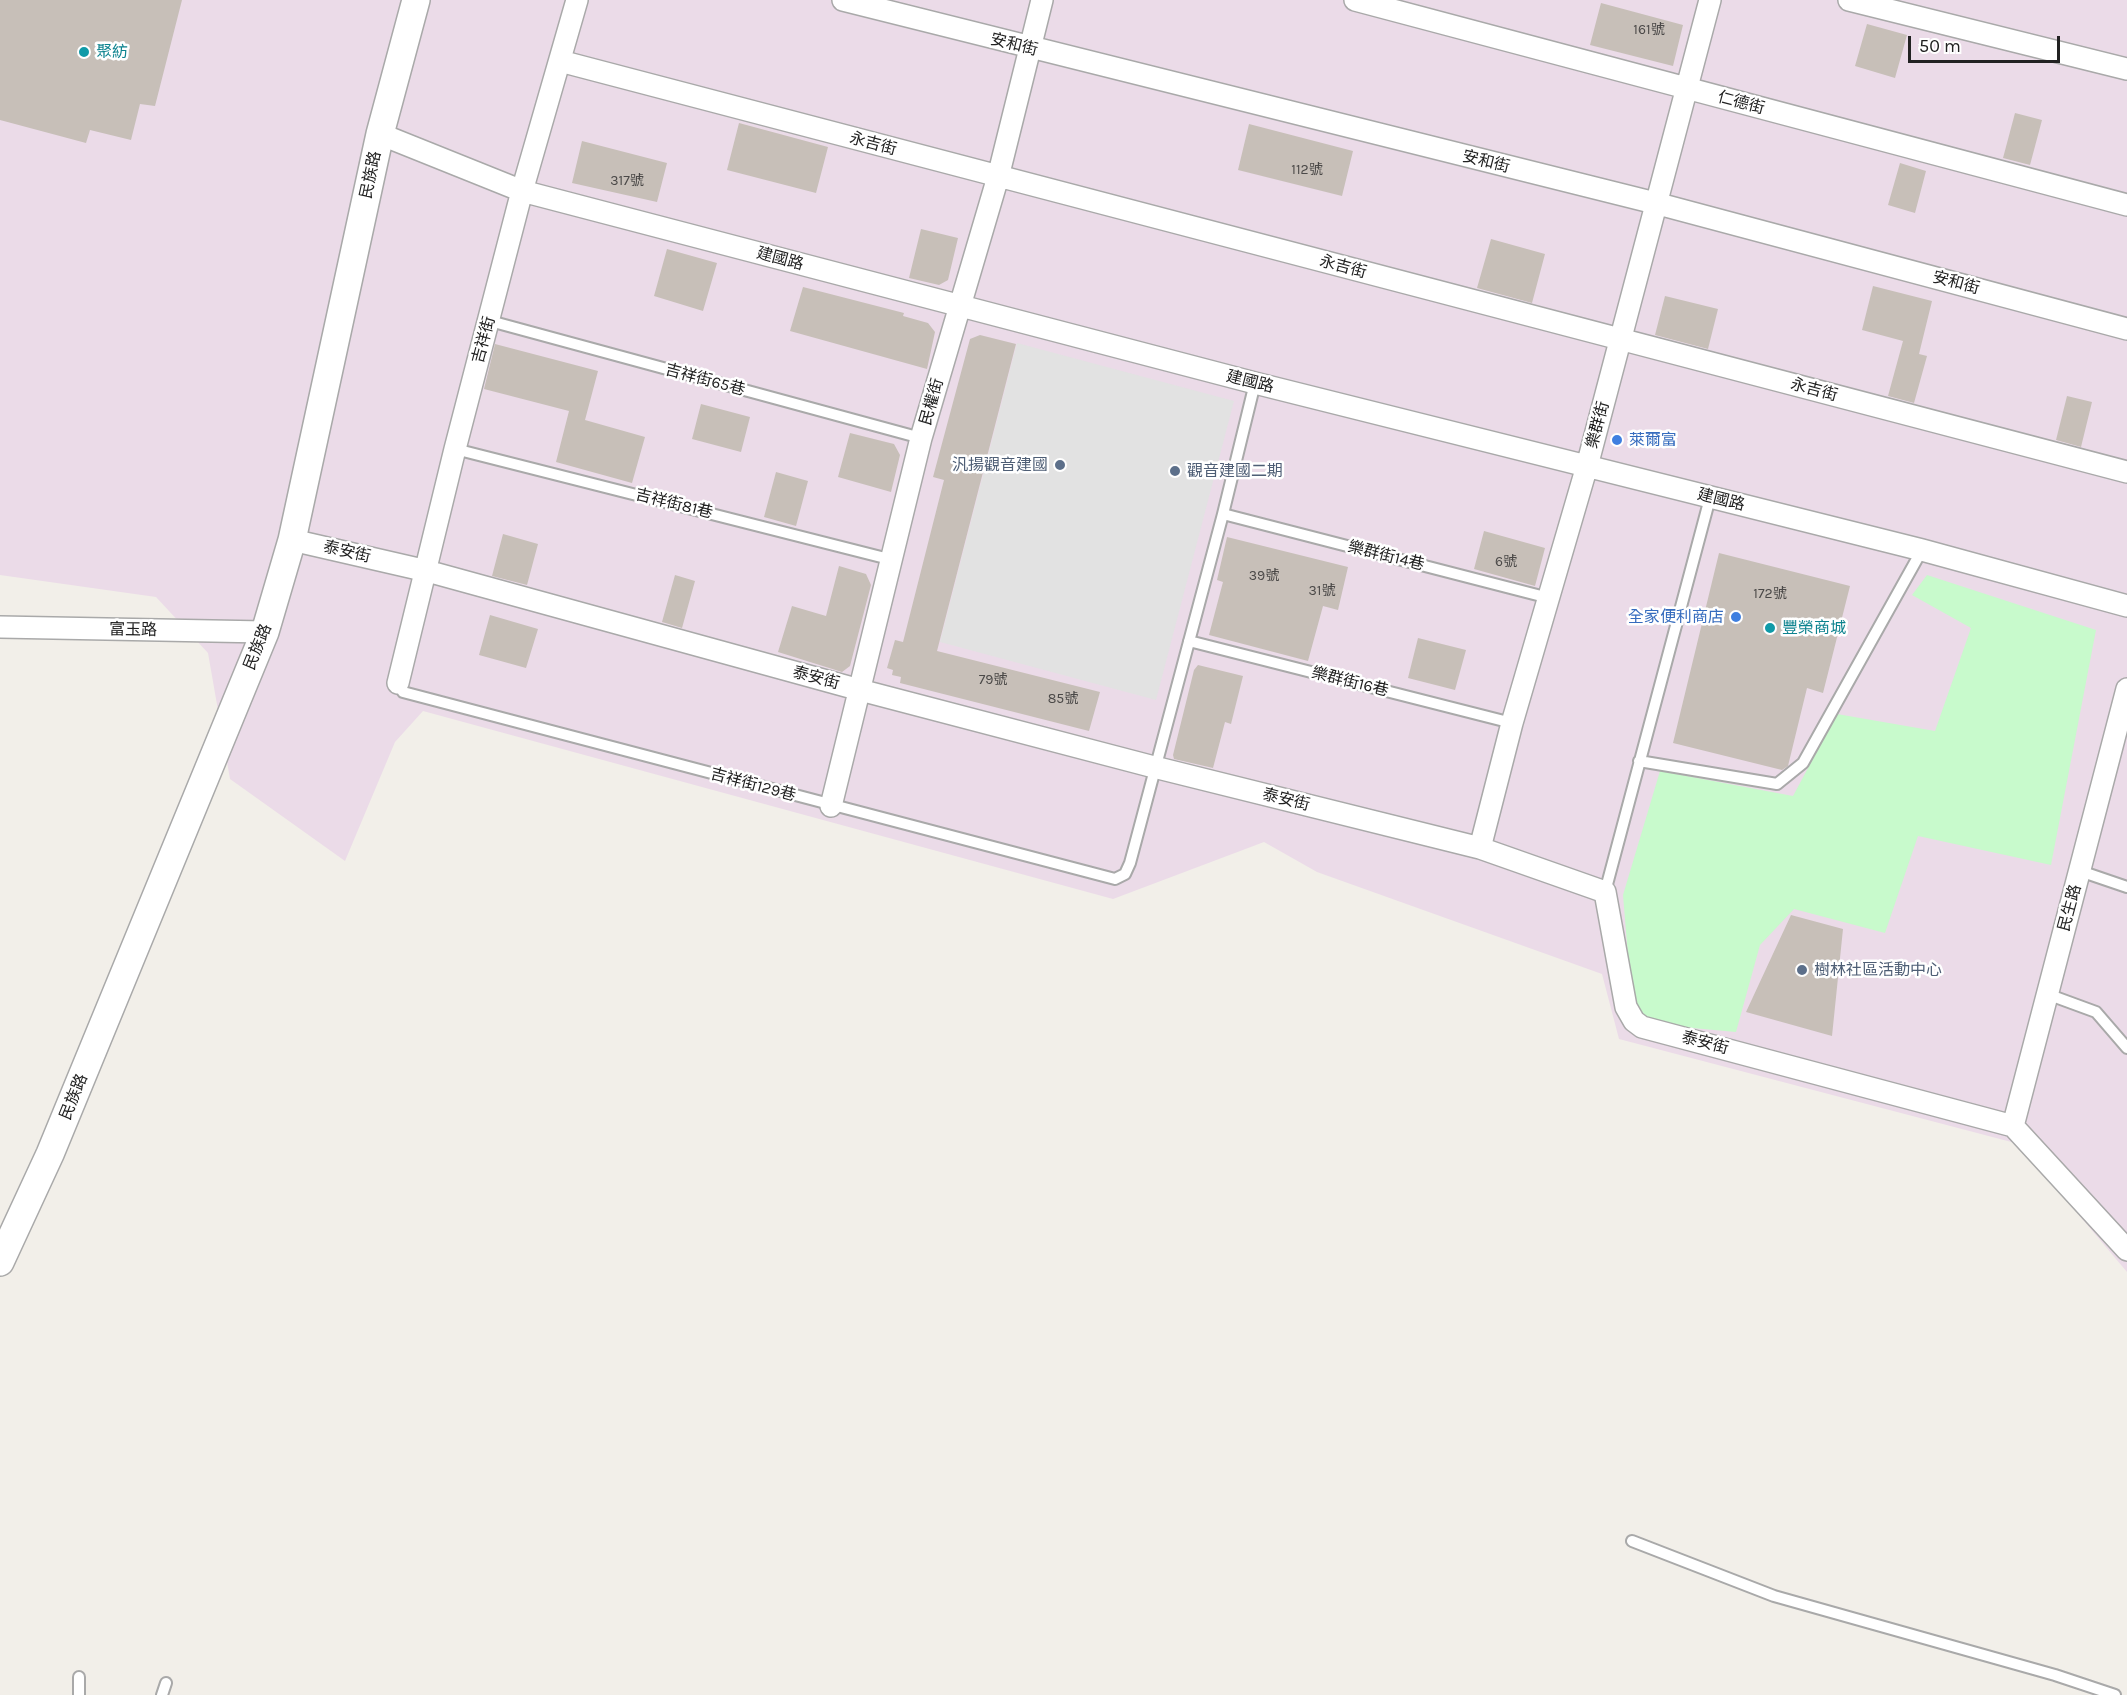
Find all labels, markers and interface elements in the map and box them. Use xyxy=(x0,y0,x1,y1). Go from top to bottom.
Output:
house number: 161號 xyxy=(1633,22,1665,38)
scale bar xyxy=(1911,24,2062,62)
street label: 安和街 xyxy=(988,30,1040,60)
text: 50 m xyxy=(1919,35,1961,57)
place label: 聚紡 xyxy=(96,42,128,62)
marker: 聚紡 xyxy=(77,45,91,59)
street label: 仁德街 xyxy=(1715,88,1767,118)
street label: 永吉街 xyxy=(847,129,899,159)
street label: 安和街 xyxy=(1460,147,1512,177)
street label: 民族路 xyxy=(357,150,385,200)
house number: 112號 xyxy=(1291,162,1323,178)
house number: 317號 xyxy=(610,173,644,189)
street label: 建國路 xyxy=(754,244,806,274)
street label: 永吉街 xyxy=(1317,252,1369,282)
street label: 安和街 xyxy=(1930,268,1982,298)
street label: 吉祥街 xyxy=(469,314,499,366)
street label: 吉祥街65巷 xyxy=(663,360,747,400)
street label: 建國路 xyxy=(1224,367,1276,397)
street label: 永吉街 xyxy=(1788,375,1840,405)
street label: 民權街 xyxy=(916,376,948,428)
street label: 樂群街 xyxy=(1583,399,1613,451)
place label: 萊爾富 xyxy=(1629,430,1677,450)
marker: 萊爾富 xyxy=(1610,433,1624,447)
place label: 汎揚觀音建國 xyxy=(952,455,1048,475)
marker: 汎揚觀音建國 xyxy=(1053,458,1067,472)
place label: 觀音建國二期 xyxy=(1187,461,1283,481)
marker: 觀音建國二期 xyxy=(1168,464,1182,478)
street label: 吉祥街81巷 xyxy=(633,485,715,523)
street label: 建國路 xyxy=(1695,485,1747,515)
street label: 泰安街 xyxy=(321,537,373,567)
street label: 樂群街14巷 xyxy=(1346,537,1426,575)
house number: 6號 xyxy=(1495,554,1517,570)
house number: 39號 xyxy=(1249,568,1279,584)
house number: 31號 xyxy=(1309,583,1335,599)
house number: 172號 xyxy=(1753,586,1787,602)
place label: 全家便利商店 xyxy=(1628,607,1724,627)
marker: 全家便利商店 xyxy=(1729,610,1743,624)
place label: 豐榮商城 xyxy=(1782,618,1846,638)
street label: 富玉路 xyxy=(109,620,157,640)
street label: 民族路 xyxy=(240,621,276,673)
marker: 豐榮商城 xyxy=(1763,621,1777,635)
street label: 泰安街 xyxy=(790,663,842,693)
street label: 樂群街16巷 xyxy=(1310,663,1390,701)
house number: 79號 xyxy=(979,672,1007,688)
house number: 85號 xyxy=(1048,691,1078,707)
street label: 吉祥街129巷 xyxy=(708,764,798,806)
street label: 泰安街 xyxy=(1260,785,1312,815)
street label: 民生路 xyxy=(2055,882,2085,934)
place label: 樹林社區活動中心 xyxy=(1814,960,1942,980)
marker: 樹林社區活動中心 xyxy=(1795,963,1809,977)
street label: 泰安街 xyxy=(1679,1028,1731,1058)
street label: 民族路 xyxy=(56,1071,92,1123)

